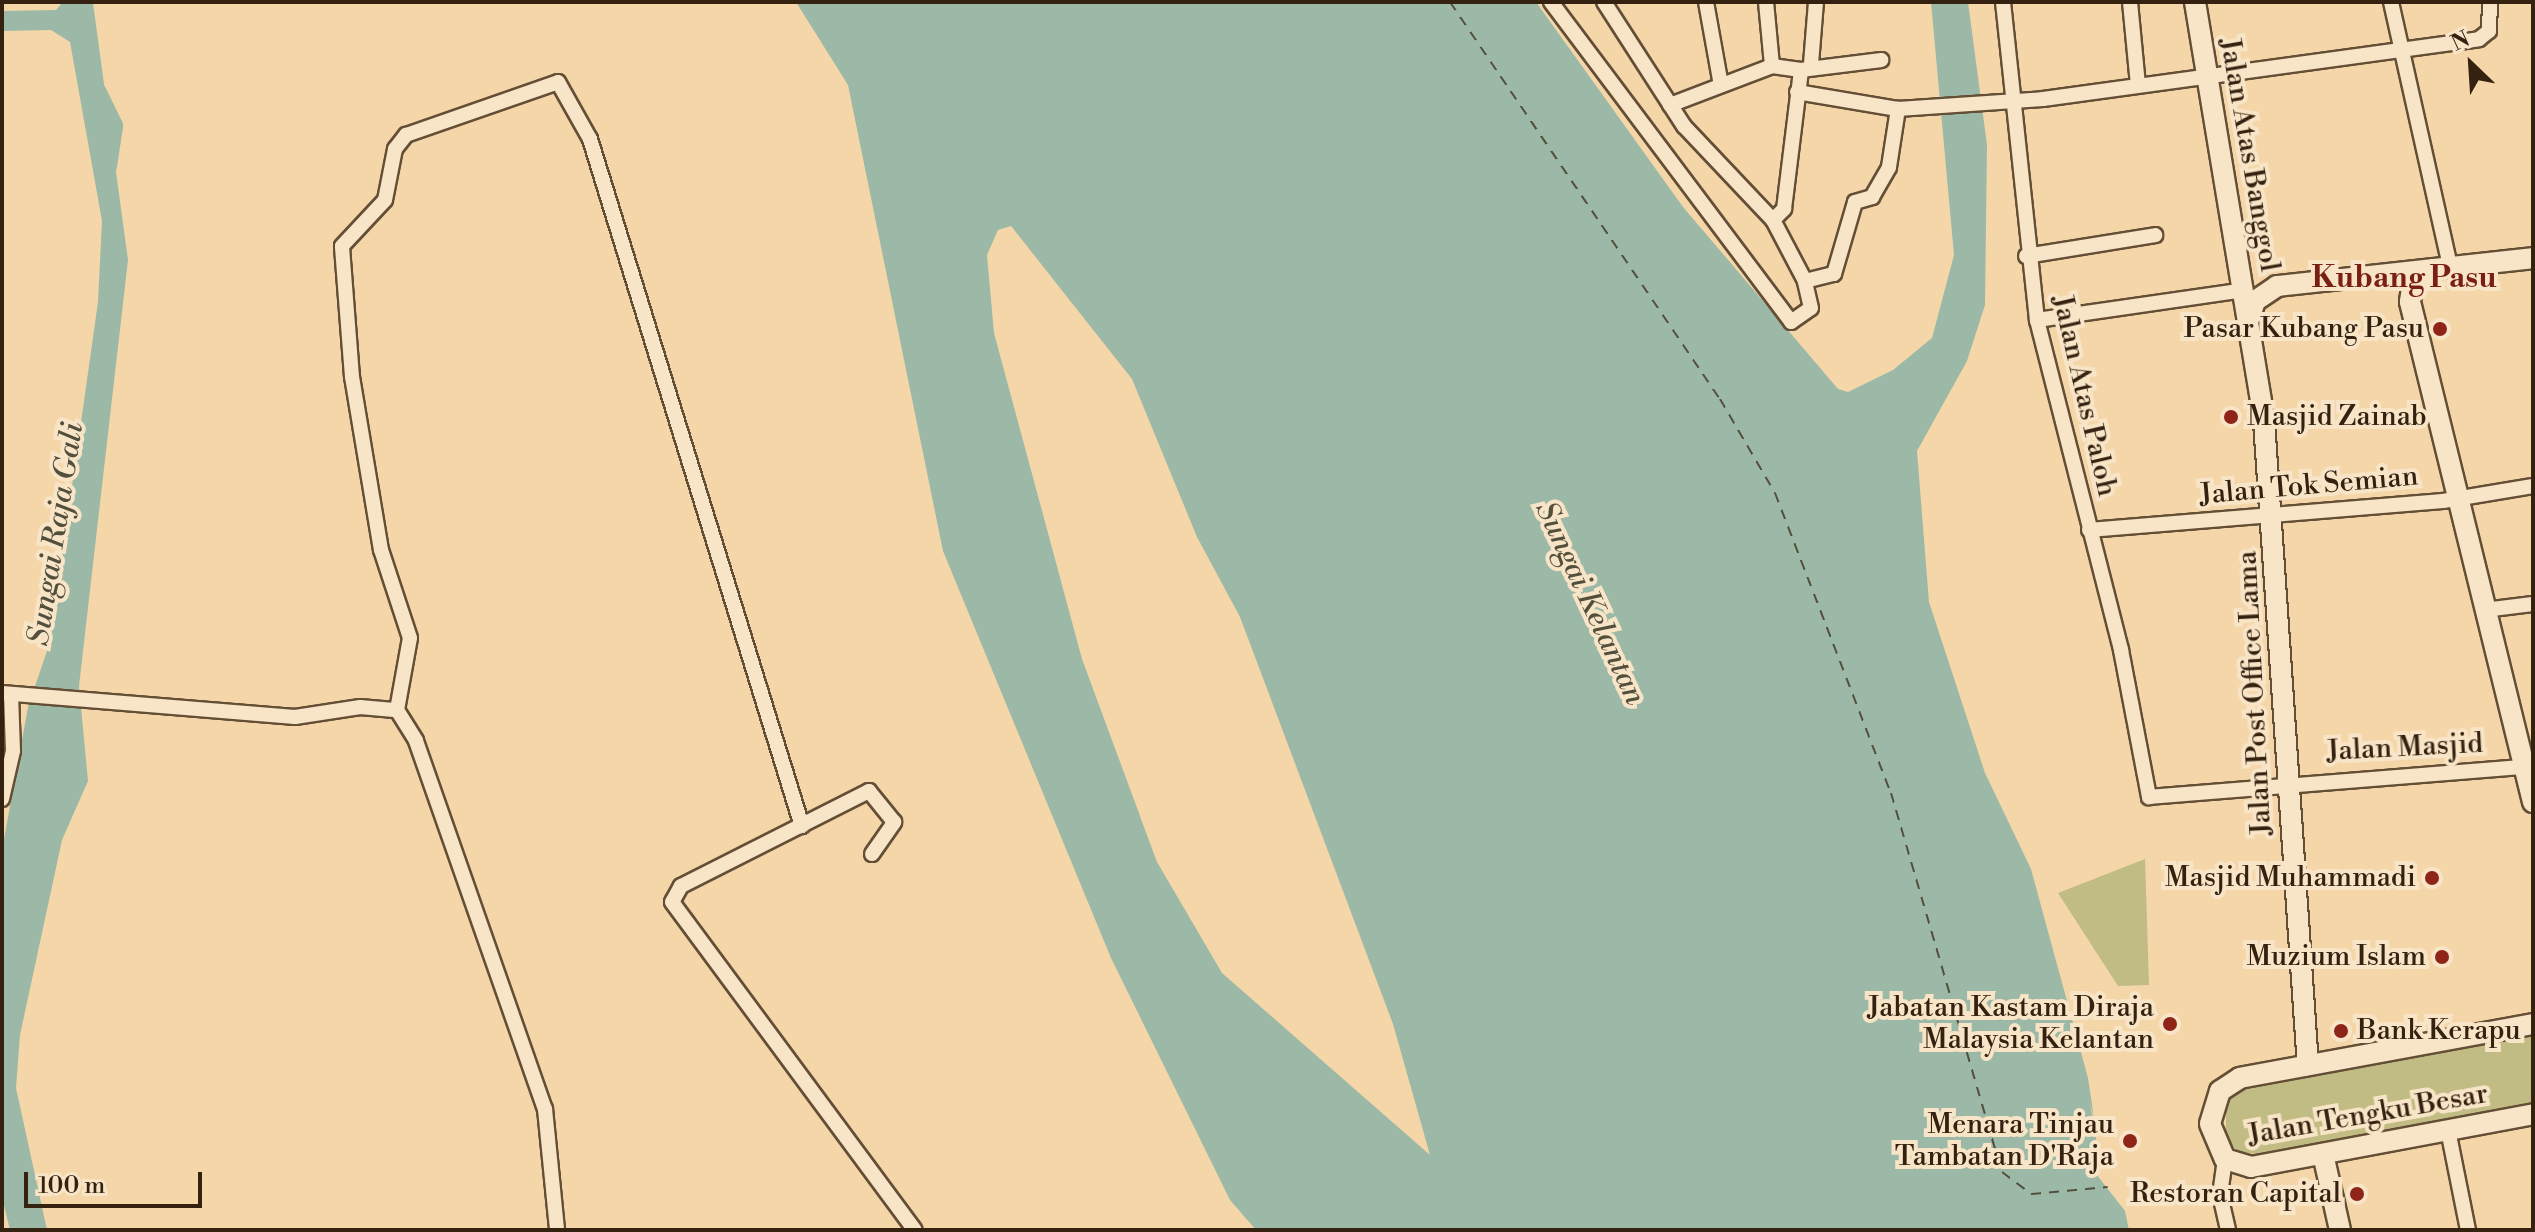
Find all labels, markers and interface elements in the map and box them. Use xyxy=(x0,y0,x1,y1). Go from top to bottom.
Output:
north arrow xyxy=(2431,24,2511,104)
text: N xyxy=(2447,26,2474,58)
street label: Jalan Atas Banggol xyxy=(2212,36,2286,274)
district label: Kubang Pasu xyxy=(2311,260,2497,296)
street label: Jalan Atas Paloh xyxy=(2045,292,2123,500)
place label: Pasar Kubang Pasu xyxy=(2184,312,2424,346)
marker: Pasar Kubang Pasu xyxy=(2431,320,2449,338)
place label: Masjid Zainab xyxy=(2247,400,2427,434)
marker: Masjid Zainab xyxy=(2222,408,2240,426)
water label: Sungai Raja Gali xyxy=(21,420,91,648)
street label: Jalan Tok Semian xyxy=(2198,460,2420,512)
water label: Sungai Kelantan xyxy=(1527,496,1653,710)
street label: Jalan Post Office Lama xyxy=(2231,550,2279,836)
street label: Jalan Masjid xyxy=(2326,727,2484,769)
place label: Masjid Muhammadi xyxy=(2165,861,2416,895)
marker: Masjid Muhammadi xyxy=(2423,869,2441,887)
place label: Muzium Islam xyxy=(2246,940,2426,974)
marker: Muzium Islam xyxy=(2433,948,2451,966)
place label: Jabatan Kastam Diraja Malaysia Kelantan xyxy=(1868,991,2154,1057)
place label: Bank Kerapu xyxy=(2357,1014,2521,1048)
marker: Jabatan Kastam Diraja Malaysia Kelantan xyxy=(2161,1015,2179,1033)
marker: Bank Kerapu xyxy=(2332,1022,2350,1040)
street label: Jalan Tengku Besar xyxy=(2245,1077,2491,1153)
place label: Menara Tinjau Tambatan D'Raja xyxy=(1895,1108,2114,1174)
marker: Menara Tinjau Tambatan D'Raja xyxy=(2121,1132,2139,1150)
scale bar xyxy=(28,1156,206,1206)
text: 100 m xyxy=(38,1171,105,1201)
place label: Restoran Capital xyxy=(2130,1177,2341,1211)
marker: Restoran Capital xyxy=(2348,1185,2366,1203)

